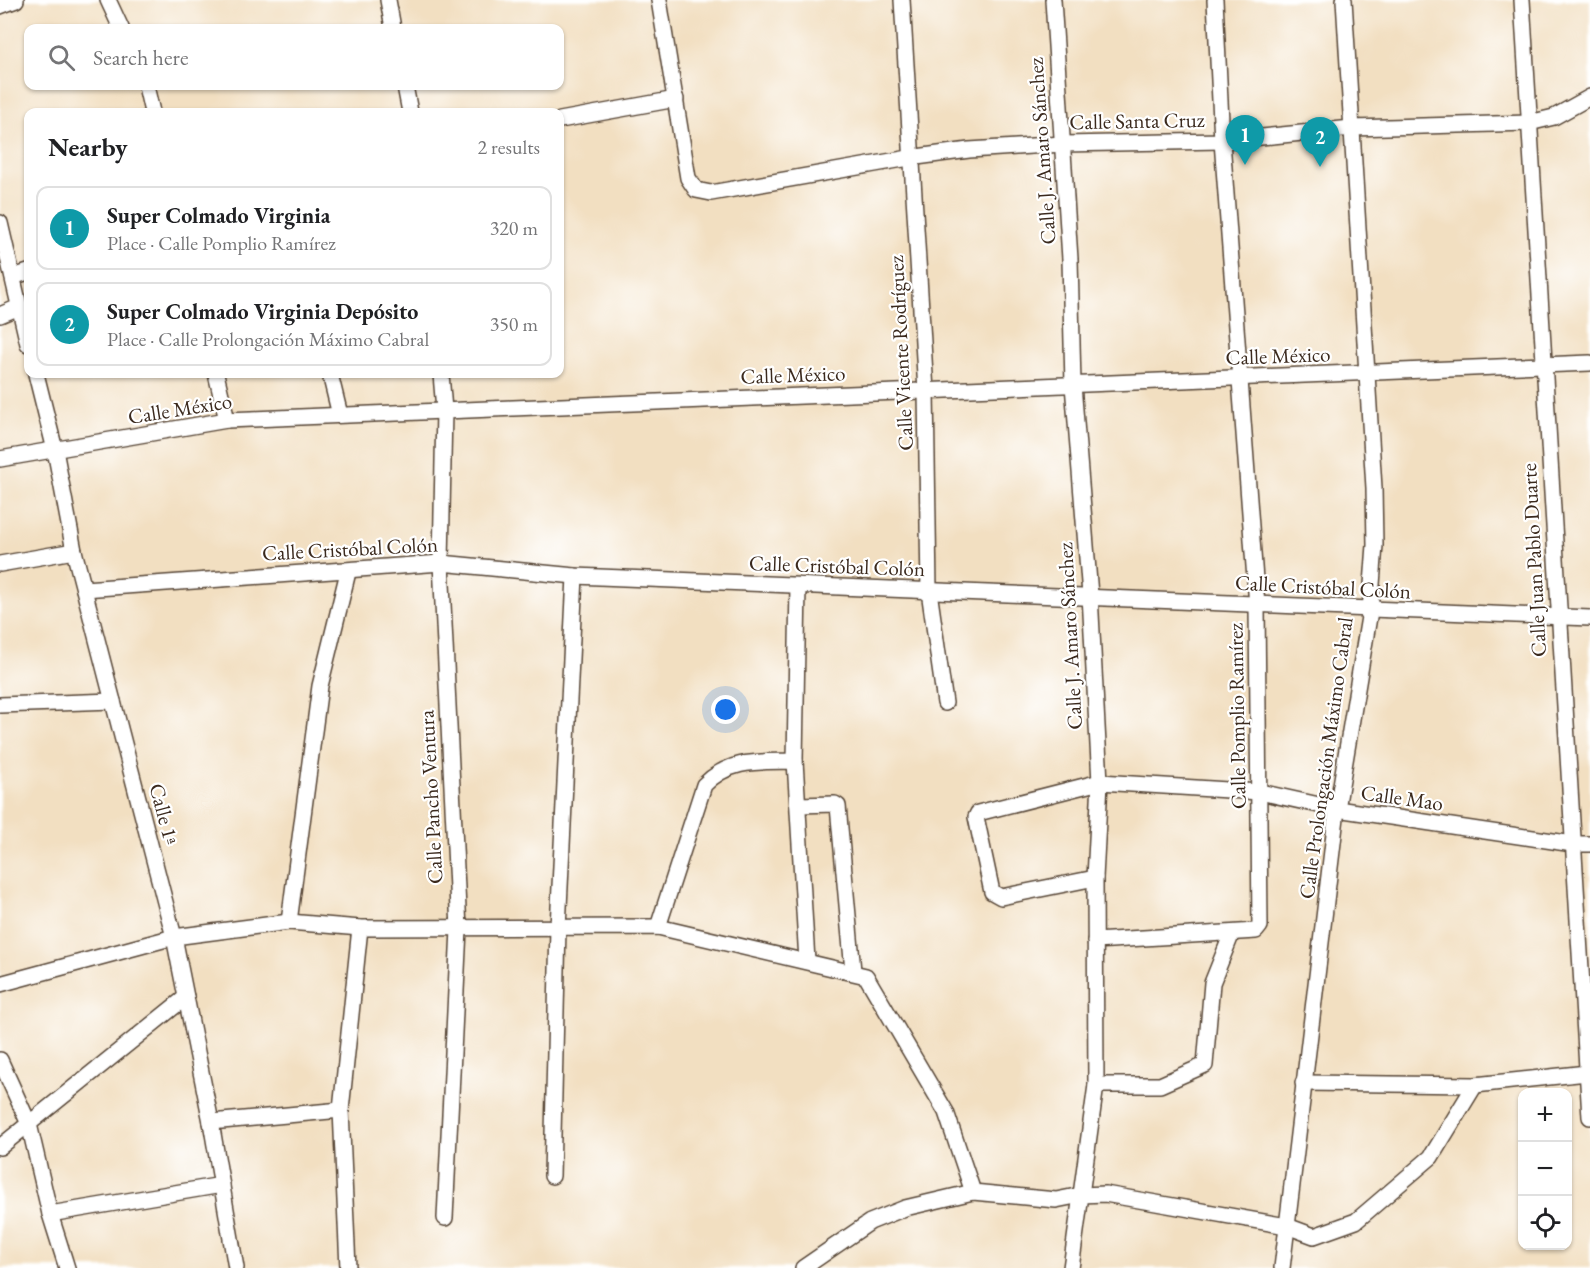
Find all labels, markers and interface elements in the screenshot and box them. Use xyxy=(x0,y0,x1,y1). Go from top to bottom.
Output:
search box xyxy=(24,24,564,90)
icon: search xyxy=(45,41,78,74)
text: Search here xyxy=(93,43,188,72)
street label: Calle J. Amaro Sánchez xyxy=(1021,57,1062,245)
street label: Calle Santa Cruz xyxy=(1069,106,1205,135)
pin: 1 xyxy=(1226,116,1264,165)
pin: 2 xyxy=(1300,118,1340,167)
text: Nearby xyxy=(48,130,128,164)
text: 2 results xyxy=(477,134,540,160)
text: Super Colmado Virginia xyxy=(107,201,330,230)
text: 1 xyxy=(64,215,75,241)
text: 320 m xyxy=(490,215,538,241)
text: Place · Calle Pomplio Ramírez xyxy=(107,230,336,256)
street label: Calle Vicente Rodríguez xyxy=(882,255,919,451)
text: Super Colmado Virginia Depósito xyxy=(107,297,418,326)
text: 2 xyxy=(64,311,75,337)
text: 350 m xyxy=(490,311,538,337)
text: Place · Calle Prolongación Máximo Cabral xyxy=(107,326,429,352)
street label: Calle México xyxy=(1225,340,1331,371)
street label: Calle México xyxy=(740,359,846,390)
street label: Calle México xyxy=(126,387,234,430)
street label: Calle Juan Pablo Duarte xyxy=(1515,463,1552,657)
street label: Calle Cristóbal Colón xyxy=(261,530,439,567)
street label: Calle J. Amaro Sánchez xyxy=(1051,542,1088,730)
street label: Calle Cristóbal Colón xyxy=(749,549,926,582)
street label: Calle Cristóbal Colón xyxy=(1234,568,1412,605)
street label: Calle Prolongación Máximo Cabral xyxy=(1292,615,1359,901)
street label: Calle Pomplio Ramírez xyxy=(1221,623,1252,809)
your location xyxy=(711,695,740,724)
street label: Calle Pancho Ventura xyxy=(412,709,449,885)
street label: Calle Mao xyxy=(1359,778,1445,817)
street label: Calle 1ª xyxy=(143,780,186,847)
map controls xyxy=(1518,1088,1572,1250)
button: + xyxy=(1518,1088,1572,1142)
button: − xyxy=(1518,1142,1572,1196)
button: locate xyxy=(1518,1196,1572,1250)

